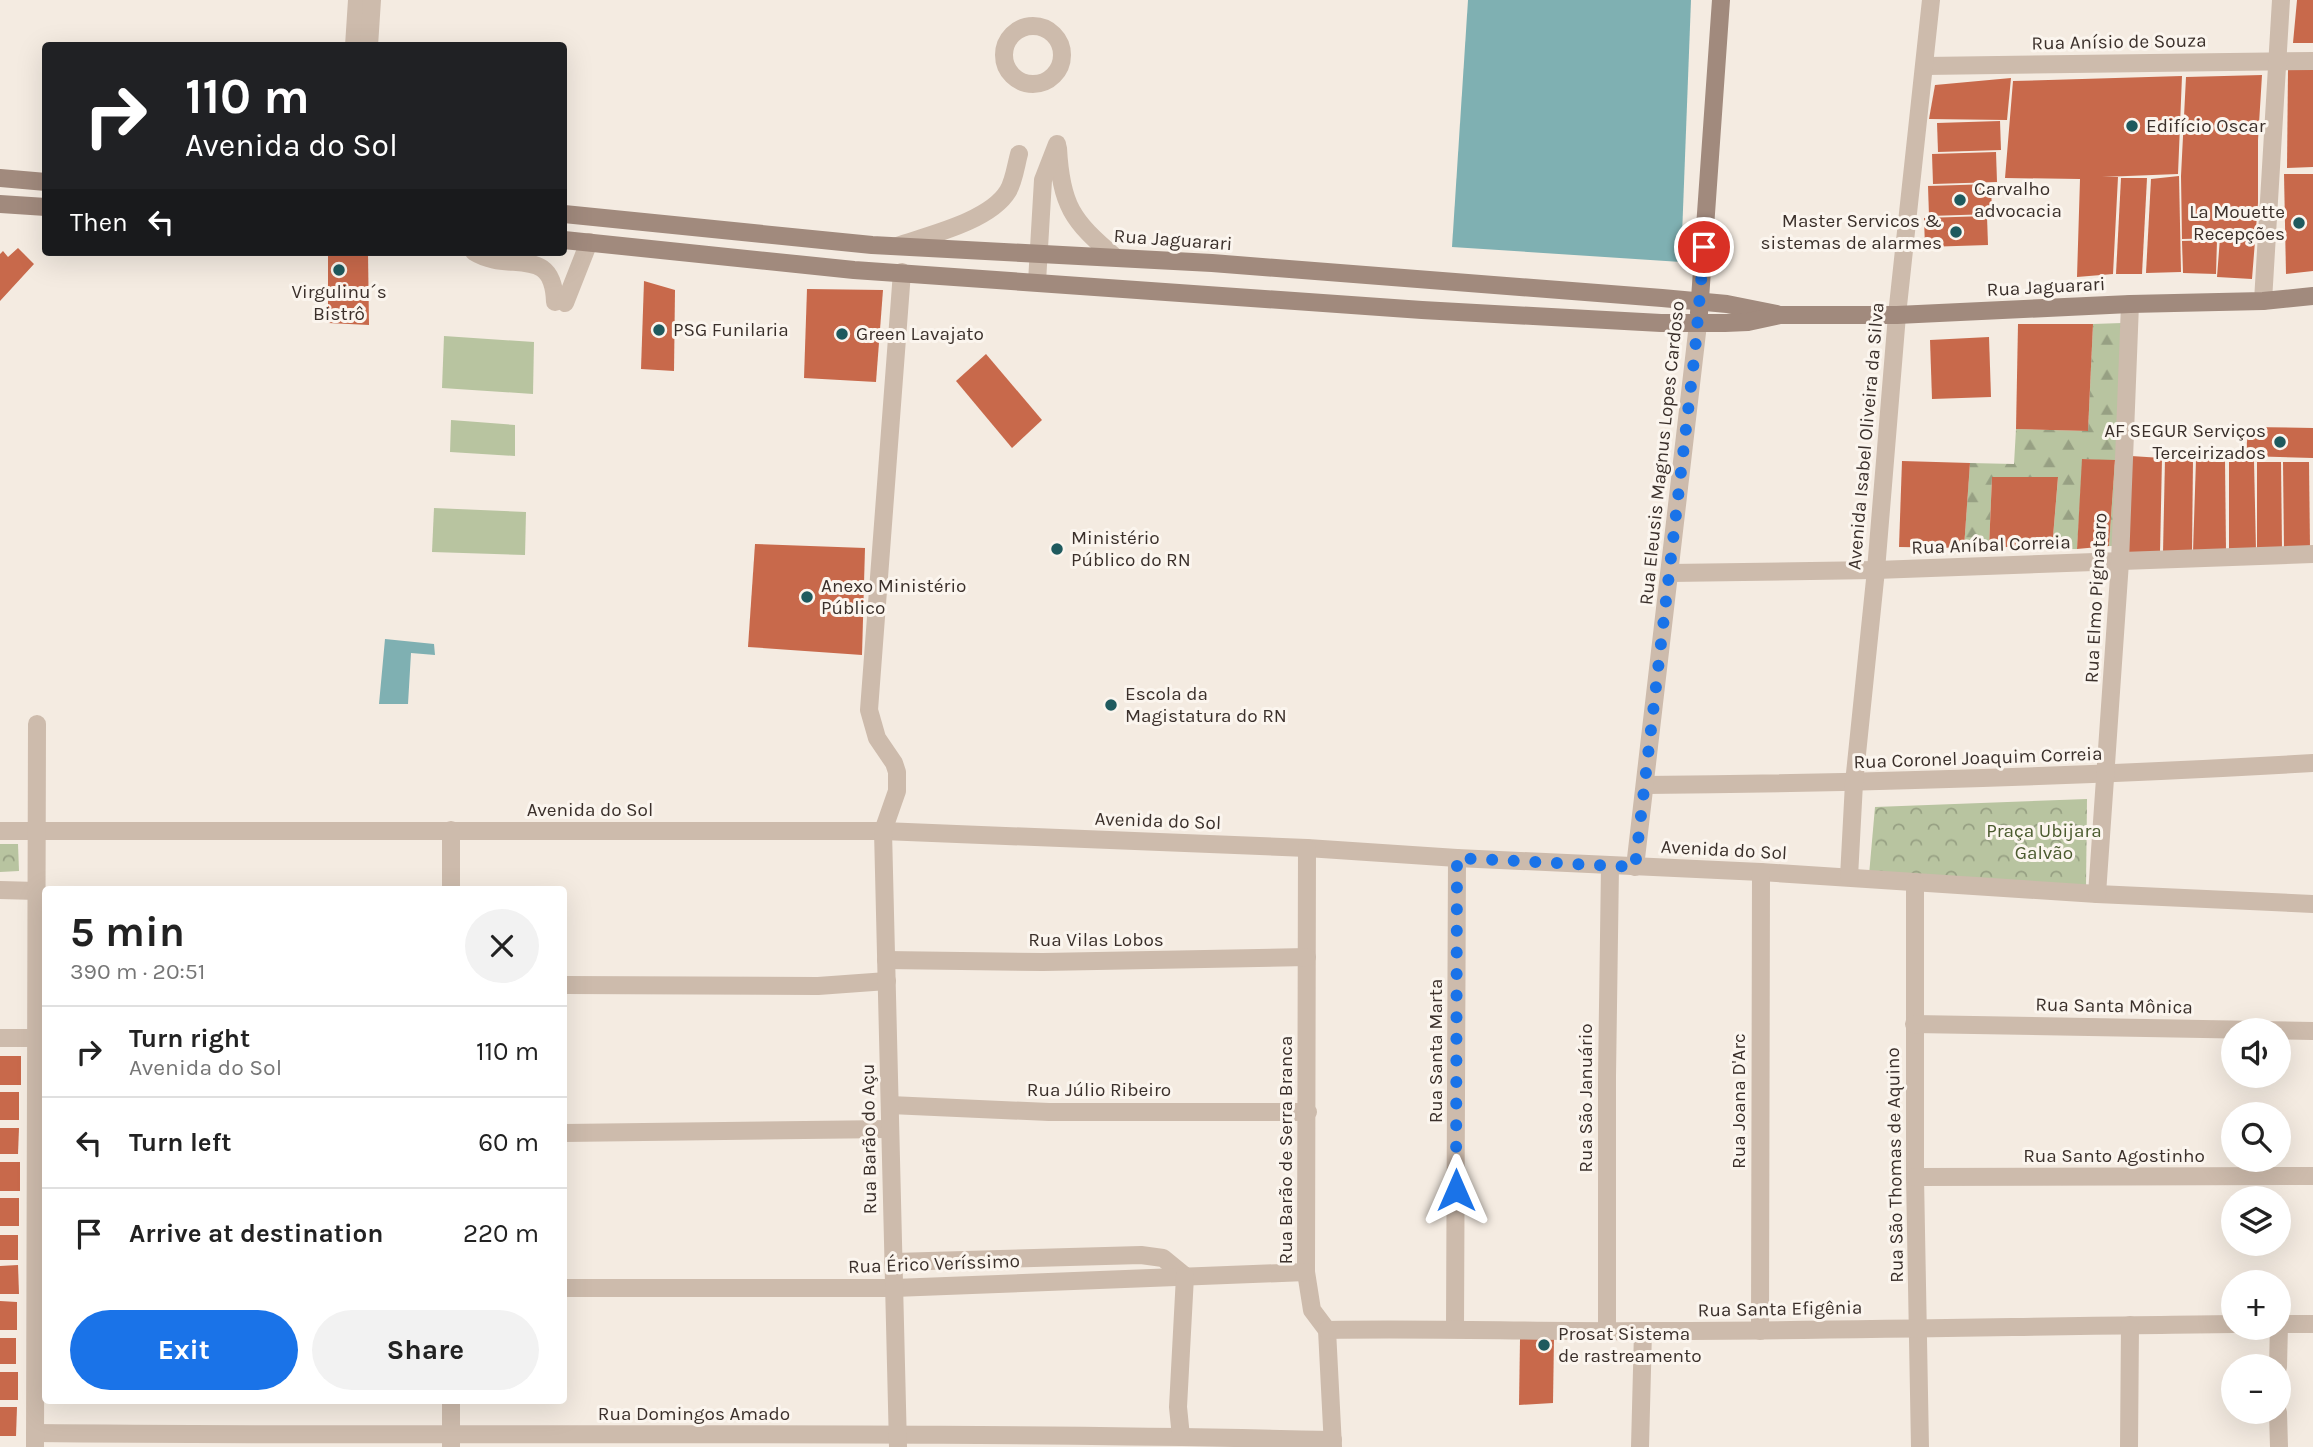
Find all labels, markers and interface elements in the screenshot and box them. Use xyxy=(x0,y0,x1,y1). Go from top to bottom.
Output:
street label: Rua Anísio de Souza xyxy=(2031,29,2207,55)
text: 110 m xyxy=(185,68,310,125)
icon: right xyxy=(70,70,161,161)
place label: Edifício Oscar xyxy=(2146,115,2266,137)
marker: Edifício Oscar xyxy=(2124,118,2140,134)
text: Avenida do Sol xyxy=(185,127,398,164)
place label: Carvalho advocacia xyxy=(1974,178,2062,222)
marker: Carvalho advocacia xyxy=(1952,192,1968,208)
place label: La Mouette Recepções xyxy=(2189,201,2285,245)
icon: left xyxy=(142,203,180,241)
text: Then xyxy=(70,207,128,238)
place label: Master Servicos & sistemas de alarmes xyxy=(1761,210,1942,254)
marker: La Mouette Recepções xyxy=(2291,215,2307,231)
pin xyxy=(1674,217,1734,277)
marker: Master Servicos & sistemas de alarmes xyxy=(1948,224,1964,240)
street label: Rua Jaguarari xyxy=(1113,225,1233,255)
icon: arrive xyxy=(1685,228,1723,266)
marker: Virgulinu´s Bistrô xyxy=(331,262,347,278)
street label: Rua Jaguarari xyxy=(1986,273,2106,301)
place label: Virgulinu´s Bistrô xyxy=(291,281,387,325)
street label: Rua Eleusis Magnus Lopes Cardoso xyxy=(1635,300,1689,606)
street label: Avenida Isabel Oliveira da Silva xyxy=(1843,301,1889,571)
place label: PSG Funilaria xyxy=(673,319,789,341)
marker: PSG Funilaria xyxy=(651,322,667,338)
place label: Green Lavajato xyxy=(856,323,984,345)
marker: Green Lavajato xyxy=(834,326,850,342)
place label: AF SEGUR Serviços Terceirizados xyxy=(2104,420,2266,464)
marker: AF SEGUR Serviços Terceirizados xyxy=(2272,434,2288,450)
street label: Rua Elmo Pignataro xyxy=(2081,512,2111,684)
place label: Ministério Público do RN xyxy=(1071,527,1191,571)
street label: Rua Aníbal Correia xyxy=(1911,531,2071,559)
marker: Ministério Público do RN xyxy=(1049,541,1065,557)
place label: Anexo Ministério Público xyxy=(821,575,966,619)
marker: Anexo Ministério Público xyxy=(799,589,815,605)
place label: Escola da Magistatura do RN xyxy=(1125,683,1287,727)
marker: Escola da Magistatura do RN xyxy=(1103,697,1119,713)
street label: Rua Coronel Joaquim Correia xyxy=(1853,743,2103,773)
street label: Avenida do Sol xyxy=(527,799,653,821)
street label: Avenida do Sol xyxy=(1094,808,1222,834)
park label: Praça Ubijara Galvão xyxy=(1986,820,2102,864)
street label: Avenida do Sol xyxy=(1660,836,1788,864)
text: 5 min xyxy=(70,907,185,957)
button: close xyxy=(465,909,539,983)
street label: Rua Vilas Lobos xyxy=(1028,929,1164,951)
text: 390 m · 20:51 xyxy=(70,958,205,985)
street label: Rua Santa Marta xyxy=(1425,979,1447,1123)
street label: Rua Santa Mônica xyxy=(2035,994,2193,1018)
map controls xyxy=(2221,1018,2291,1424)
button: sound xyxy=(2221,1018,2291,1088)
text: Turn right xyxy=(129,1023,250,1054)
street label: Rua São Januário xyxy=(1575,1023,1597,1173)
icon: right xyxy=(70,1033,108,1071)
street label: Rua Joana D'Arc xyxy=(1728,1033,1750,1169)
text: 110 m xyxy=(476,1036,539,1067)
street label: Rua Barão de Serra Branca xyxy=(1275,1036,1297,1264)
street label: Rua São Thomas de Aquino xyxy=(1882,1047,1908,1283)
text: Avenida do Sol xyxy=(129,1054,282,1081)
street label: Rua Barão do Açu xyxy=(857,1063,881,1215)
street label: Rua Júlio Ribeiro xyxy=(1027,1079,1171,1101)
button: search xyxy=(2221,1102,2291,1172)
icon: left xyxy=(70,1124,108,1162)
text: Turn left xyxy=(129,1127,231,1158)
text: 60 m xyxy=(478,1127,539,1158)
street label: Rua Santo Agostinho xyxy=(2023,1145,2205,1167)
position arrow xyxy=(1419,1153,1493,1227)
button: layers xyxy=(2221,1186,2291,1256)
icon: arrive xyxy=(70,1215,108,1253)
text: Arrive at destination xyxy=(129,1218,383,1249)
text: 220 m xyxy=(463,1218,539,1249)
street label: Rua Érico Veríssimo xyxy=(848,1249,1020,1278)
button: + xyxy=(2221,1270,2291,1340)
street label: Rua Santa Efigênia xyxy=(1698,1297,1862,1321)
button: Exit xyxy=(70,1310,298,1390)
button: Share xyxy=(312,1310,539,1390)
place label: Prosat Sistema de rastreamento xyxy=(1558,1323,1702,1367)
marker: Prosat Sistema de rastreamento xyxy=(1536,1337,1552,1353)
button: − xyxy=(2221,1354,2291,1424)
street label: Rua Domingos Amado xyxy=(598,1403,790,1425)

